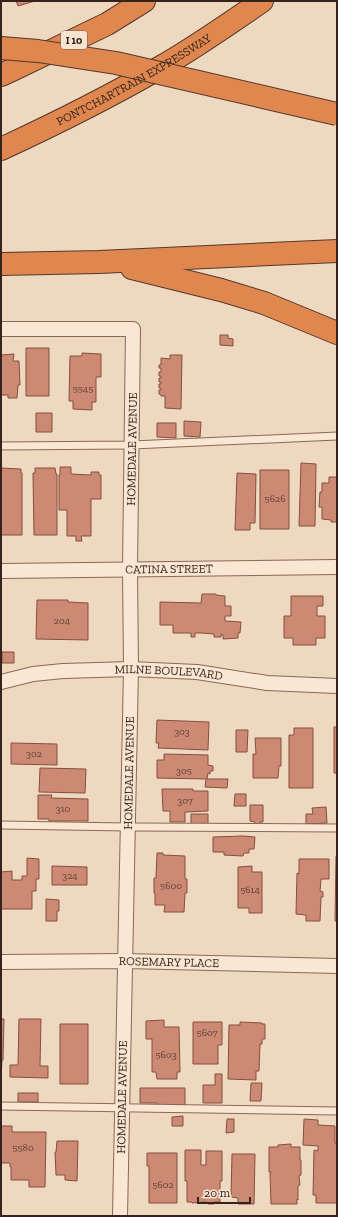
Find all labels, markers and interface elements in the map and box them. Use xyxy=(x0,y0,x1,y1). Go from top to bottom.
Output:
street label: PONTCHARTRAIN EXPRESSWAY xyxy=(54,30,214,128)
road number: I 10 xyxy=(61,31,87,49)
house number: 5545 xyxy=(73,383,93,395)
street label: HOMEDALE AVENUE xyxy=(124,392,140,506)
house number: 5626 xyxy=(265,493,285,505)
street label: CATINA STREET xyxy=(125,561,214,577)
house number: 204 xyxy=(54,615,71,627)
street label: MILNE BOULEVARD xyxy=(114,662,224,683)
street label: HOMEDALE AVENUE xyxy=(121,716,137,830)
house number: 303 xyxy=(174,726,190,738)
house number: 302 xyxy=(26,748,42,760)
house number: 305 xyxy=(176,765,192,777)
house number: 307 xyxy=(177,795,193,807)
house number: 310 xyxy=(56,803,70,815)
house number: 324 xyxy=(62,870,78,882)
house number: 5600 xyxy=(160,880,182,892)
house number: 5614 xyxy=(240,884,260,896)
street label: ROSEMARY PLACE xyxy=(119,954,219,970)
house number: 5607 xyxy=(197,1027,218,1039)
street label: HOMEDALE AVENUE xyxy=(114,1040,130,1154)
house number: 5603 xyxy=(155,1049,177,1061)
house number: 5580 xyxy=(12,1142,34,1154)
house number: 5602 xyxy=(152,1179,174,1191)
scale bar xyxy=(198,1179,250,1205)
text: 20 m xyxy=(204,1186,231,1200)

